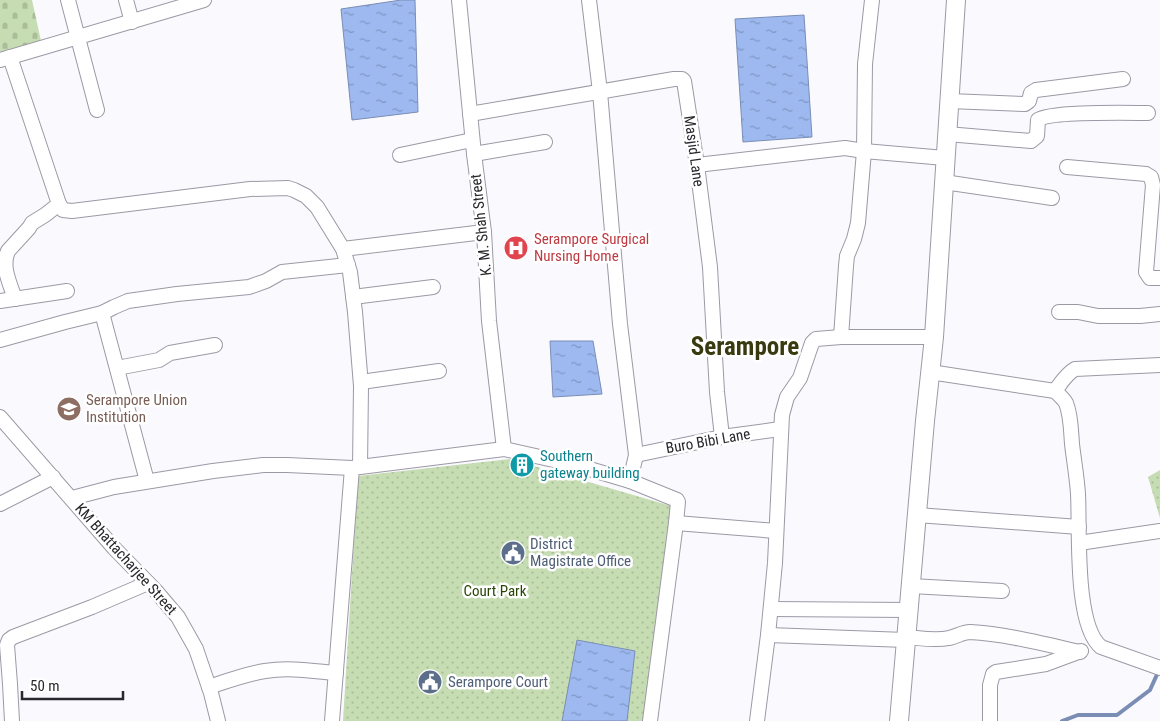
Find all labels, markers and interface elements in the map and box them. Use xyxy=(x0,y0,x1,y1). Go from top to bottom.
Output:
street label: Masjid Lane xyxy=(680,114,708,188)
street label: K. M. Shah Street xyxy=(467,173,495,277)
place label: Serampore Surgical Nursing Home xyxy=(534,230,649,265)
hospital icon: Serampore Surgical Nursing Home xyxy=(503,235,529,261)
district label: Serampore xyxy=(691,332,799,361)
place label: Serampore Union Institution xyxy=(86,391,187,426)
school or university icon: Serampore Union Institution xyxy=(56,396,82,422)
street label: Buro Bibi Lane xyxy=(664,425,752,457)
place label: Southern gateway building xyxy=(540,447,640,482)
building icon: Southern gateway building xyxy=(509,452,535,478)
street label: KM Bhattacharjee Street xyxy=(71,500,181,618)
place label: District Magistrate Office xyxy=(530,535,631,570)
public building icon: District Magistrate Office xyxy=(500,540,526,566)
park label: Court Park xyxy=(464,582,527,600)
scale bar xyxy=(22,668,124,700)
public building icon: Serampore Court xyxy=(417,669,443,695)
place label: Serampore Court xyxy=(448,673,548,691)
text: 50 m xyxy=(30,677,60,695)

